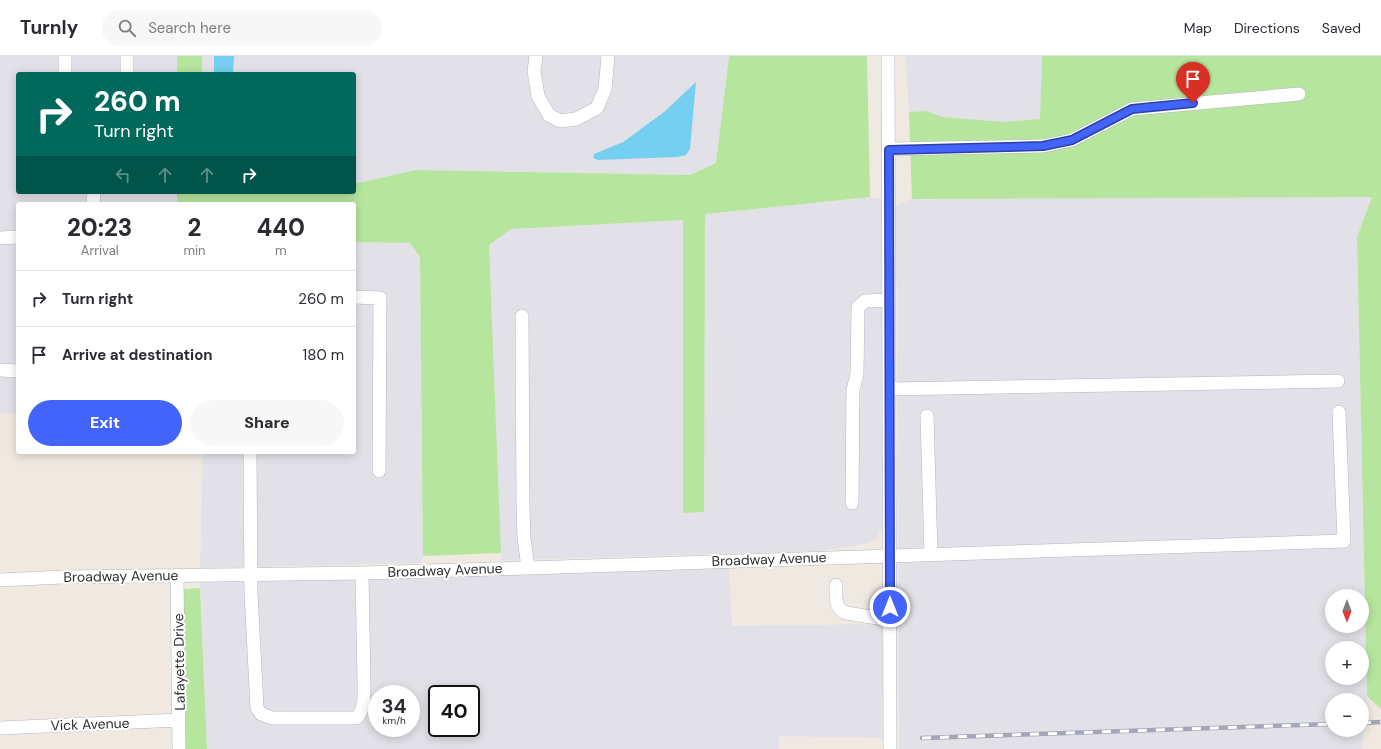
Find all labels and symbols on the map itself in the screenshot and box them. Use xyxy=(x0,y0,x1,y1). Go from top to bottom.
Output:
pin xyxy=(1176,62,1210,103)
street label: Broadway Avenue xyxy=(711,548,827,570)
street label: Broadway Avenue xyxy=(387,559,503,581)
street label: Broadway Avenue xyxy=(63,566,179,586)
position arrow xyxy=(869,586,911,628)
north arrow xyxy=(1325,589,1369,633)
street label: Lafayette Drive xyxy=(169,613,189,711)
speed limit sign: 40 xyxy=(428,685,480,737)
street label: Vick Avenue xyxy=(50,714,130,734)

